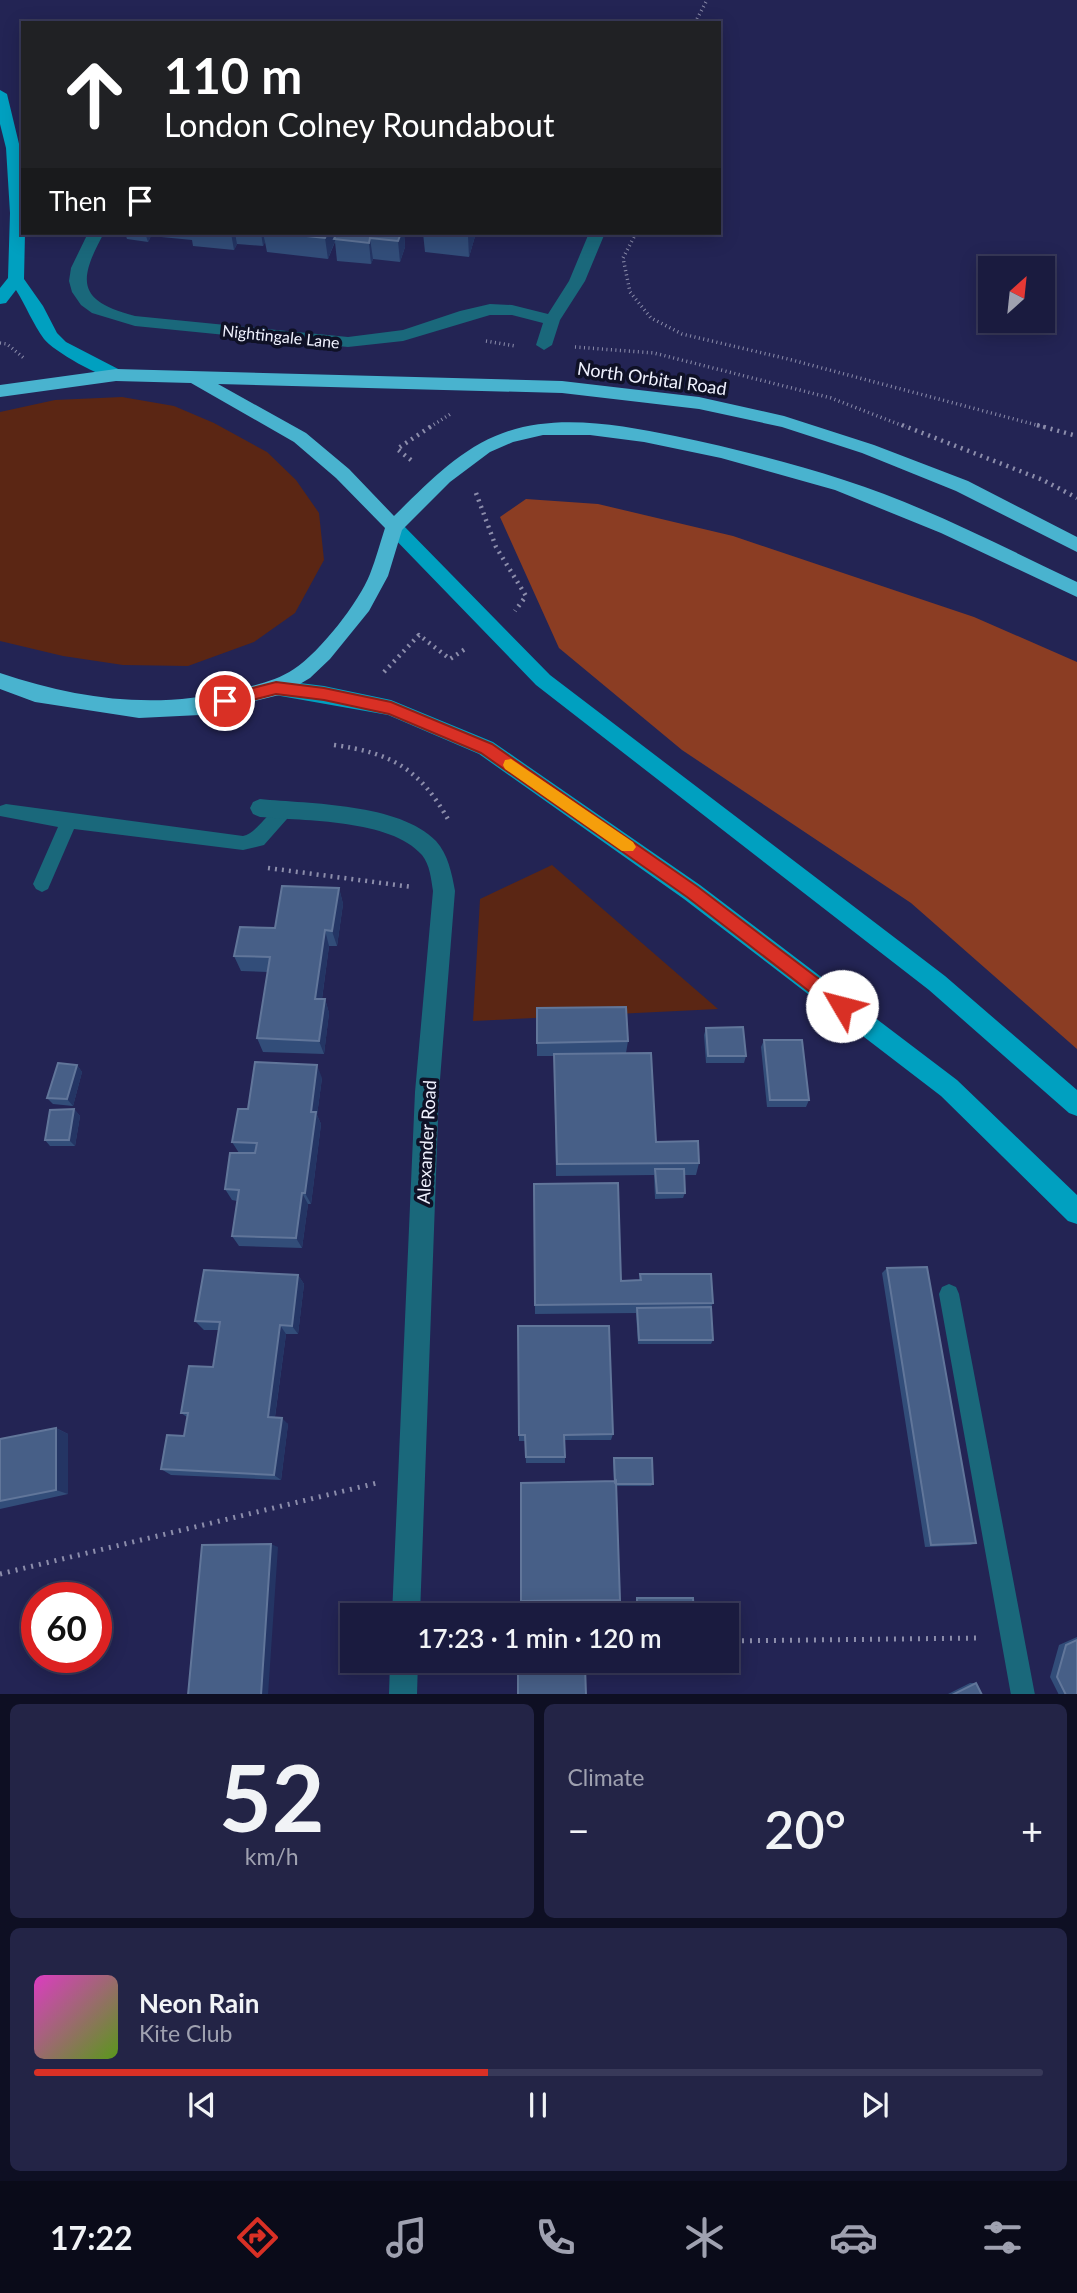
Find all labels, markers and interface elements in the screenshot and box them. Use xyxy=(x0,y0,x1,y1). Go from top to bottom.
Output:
text: 110 m xyxy=(164,46,302,104)
icon: ahead xyxy=(49,49,140,140)
text: London Colney Roundabout xyxy=(164,105,554,144)
icon: arrive xyxy=(121,182,159,220)
text: Then xyxy=(49,185,107,217)
north arrow xyxy=(978,256,1055,332)
map controls xyxy=(978,256,1055,333)
street label: Nightingale Lane xyxy=(221,320,341,352)
street label: North Orbital Road xyxy=(576,357,728,399)
pin xyxy=(195,671,255,731)
icon: arrive xyxy=(206,682,244,720)
position arrow xyxy=(805,969,879,1043)
street label: Alexander Road xyxy=(412,1079,440,1205)
speed limit sign: 60 xyxy=(21,1582,112,1673)
text: 17:23 · 1 min · 120 m xyxy=(417,1622,662,1654)
text: 52 xyxy=(219,1742,325,1851)
text: Climate xyxy=(568,1763,644,1791)
text: 20° xyxy=(764,1798,846,1860)
text: − xyxy=(568,1807,590,1853)
text: + xyxy=(1021,1807,1043,1853)
text: km/h xyxy=(245,1842,299,1870)
text: Neon Rain xyxy=(139,1987,259,2019)
text: Kite Club xyxy=(139,2019,232,2047)
icon: previous xyxy=(183,2086,221,2124)
icon: pause xyxy=(519,2086,557,2124)
icon: next xyxy=(856,2086,894,2124)
icon: directions xyxy=(233,2213,282,2262)
icon: music xyxy=(382,2213,431,2262)
icon: phone xyxy=(531,2213,580,2262)
icon: climate xyxy=(680,2213,729,2262)
icon: car xyxy=(829,2213,878,2262)
icon: filters xyxy=(978,2213,1027,2262)
text: 17:22 xyxy=(50,2218,133,2257)

